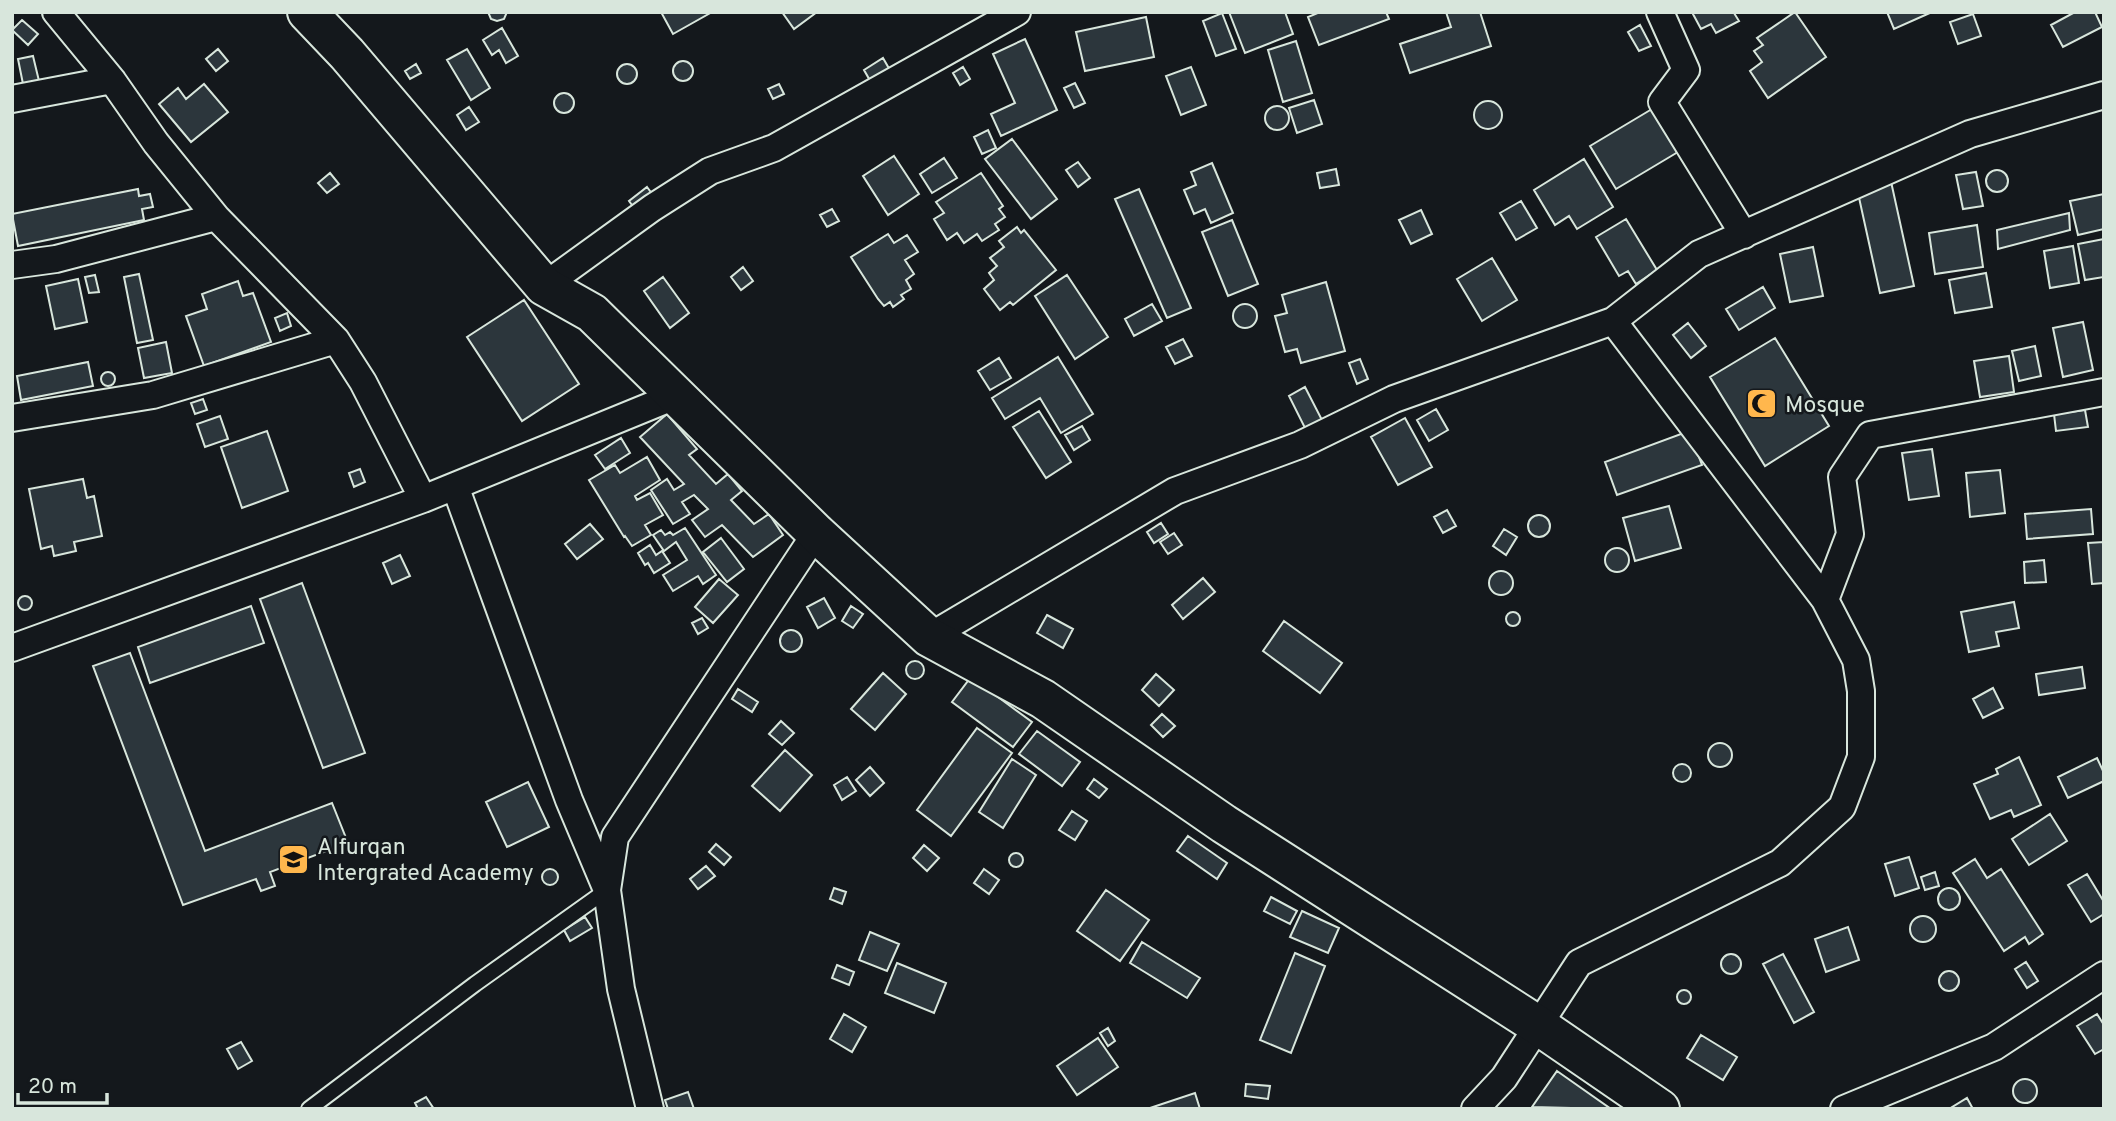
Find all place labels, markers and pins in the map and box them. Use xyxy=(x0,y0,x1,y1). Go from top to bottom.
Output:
mosque icon: Mosque xyxy=(1745,387,1779,421)
place label: Mosque xyxy=(1785,392,1865,421)
place label: Alfurqan Intergrated Academy xyxy=(317,834,534,889)
school or university icon: Alfurqan Intergrated Academy xyxy=(277,842,311,876)

